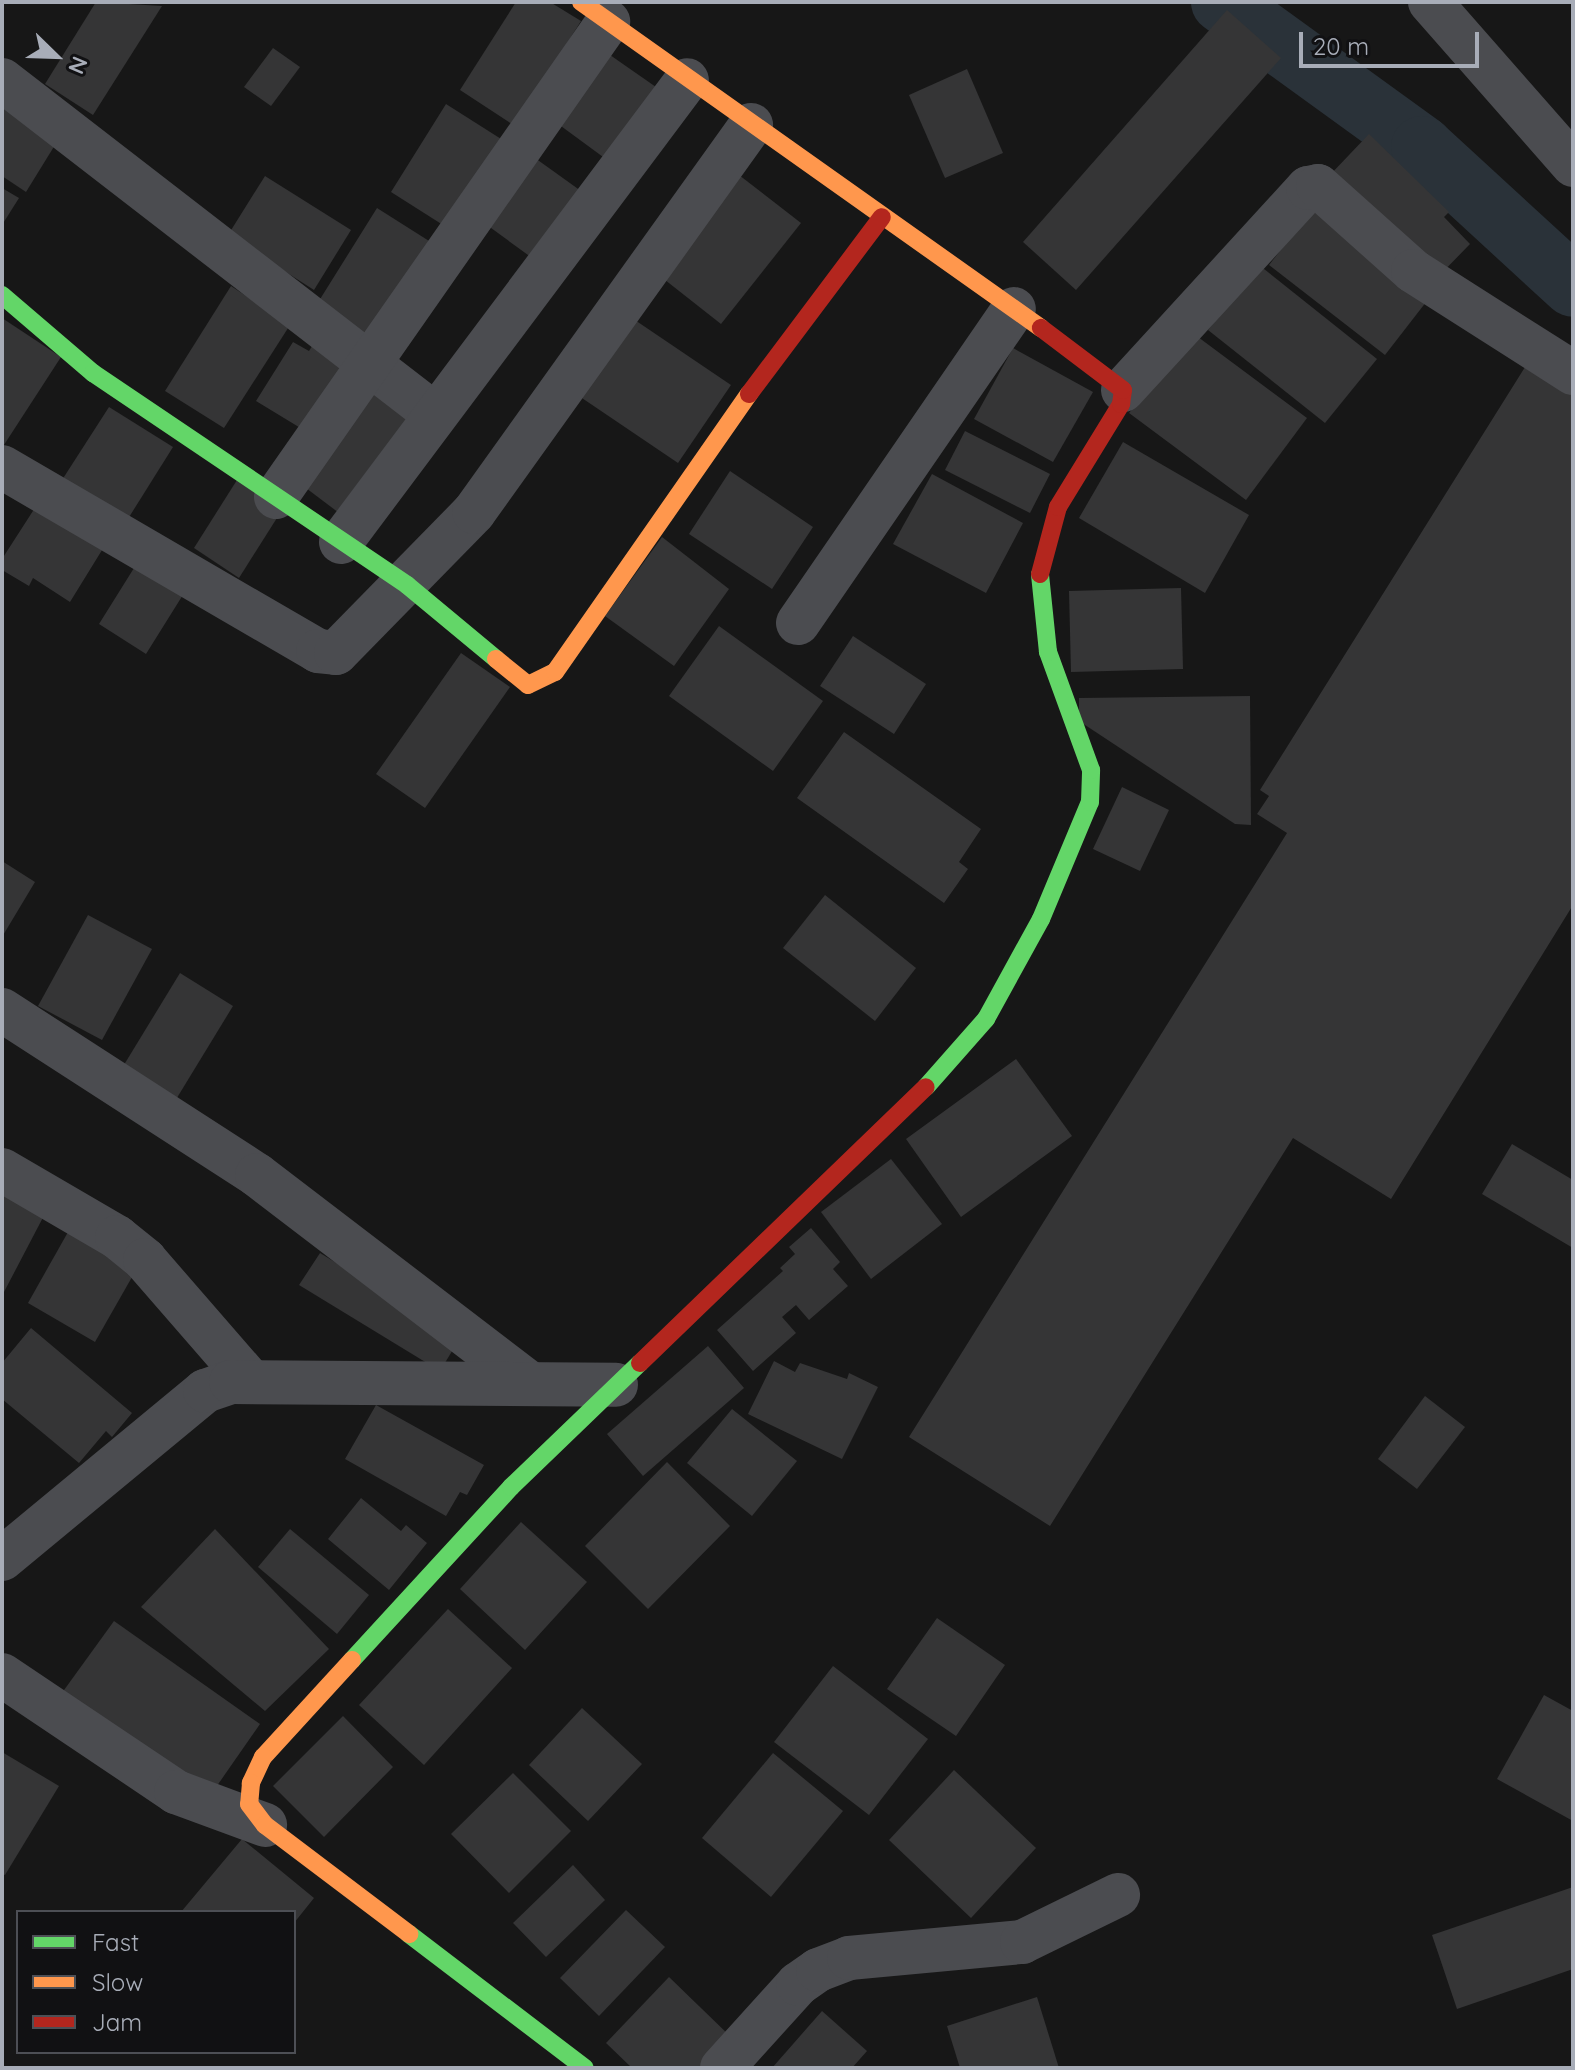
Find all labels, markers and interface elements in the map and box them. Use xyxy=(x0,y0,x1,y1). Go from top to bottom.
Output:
north arrow xyxy=(16,16,96,96)
scale bar xyxy=(1303,16,1483,66)
text: 20 m xyxy=(1313,31,1369,61)
text: N xyxy=(62,52,94,78)
legend xyxy=(16,1910,296,2054)
text: Fast xyxy=(92,1927,139,1957)
text: Slow xyxy=(92,1967,143,1997)
text: Jam xyxy=(92,2007,142,2037)

